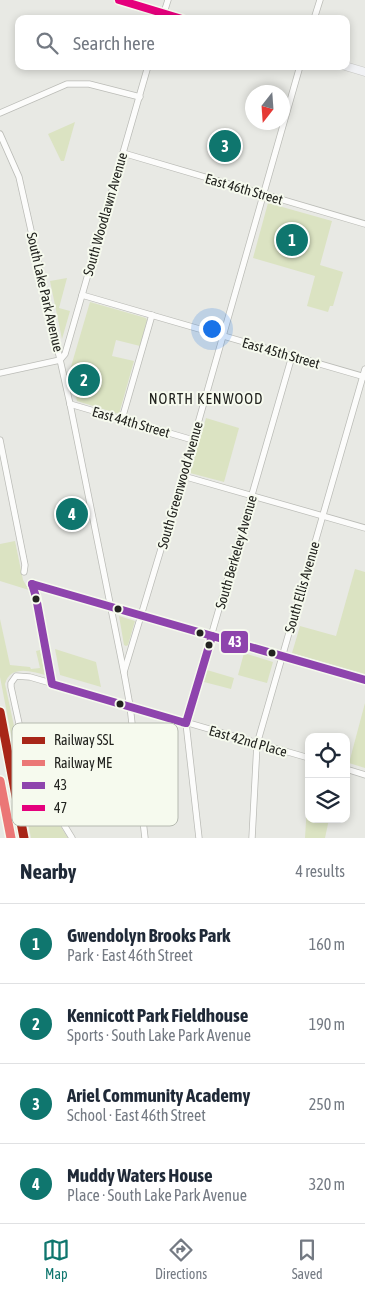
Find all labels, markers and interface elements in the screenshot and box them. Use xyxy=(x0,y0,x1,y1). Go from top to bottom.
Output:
search box xyxy=(15,15,350,70)
icon: search xyxy=(33,29,61,57)
text: Search here xyxy=(73,32,155,54)
north arrow xyxy=(245,85,290,130)
pin: 3 xyxy=(209,127,241,165)
street label: South Woodlawn Avenue xyxy=(80,150,130,278)
street label: East 46th Street xyxy=(203,170,285,208)
pin: 1 xyxy=(276,221,308,259)
street label: South Lake Park Avenue xyxy=(23,231,67,353)
your location xyxy=(199,316,225,342)
street label: East 45th Street xyxy=(240,334,322,372)
pin: 2 xyxy=(68,361,100,399)
district label: NORTH KENWOOD xyxy=(149,390,263,407)
street label: East 44th Street xyxy=(90,403,172,441)
street label: South Greenwood Avenue xyxy=(154,420,206,550)
street label: South Berkeley Avenue xyxy=(212,493,260,611)
pin: 4 xyxy=(56,495,88,533)
street label: South Ellis Avenue xyxy=(281,540,323,634)
unlabelled marker xyxy=(31,594,41,604)
unlabelled marker xyxy=(113,604,123,614)
unlabelled marker xyxy=(195,628,205,638)
line badge: 43 xyxy=(220,630,249,654)
text: 43 xyxy=(227,634,242,650)
unlabelled marker xyxy=(204,640,214,650)
unlabelled marker xyxy=(267,648,277,658)
unlabelled marker xyxy=(115,699,125,709)
street label: East 42nd Place xyxy=(207,722,289,760)
legend xyxy=(12,723,178,826)
text: Railway SSL xyxy=(54,732,114,748)
map controls xyxy=(305,733,350,823)
button: locate xyxy=(305,733,350,778)
text: Railway ME xyxy=(54,755,112,771)
text: 43 xyxy=(54,777,67,793)
button: layers xyxy=(305,778,350,823)
text: 47 xyxy=(54,800,67,816)
text: Nearby xyxy=(20,859,76,883)
text: 4 results xyxy=(295,862,345,880)
text: Gwendolyn Brooks Park xyxy=(67,924,230,946)
text: 1 xyxy=(32,935,40,953)
text: 160 m xyxy=(309,935,345,953)
text: Park · East 46th Street xyxy=(67,946,193,964)
text: Kennicott Park Fieldhouse xyxy=(67,1004,248,1026)
text: 2 xyxy=(32,1015,40,1033)
text: 190 m xyxy=(309,1015,345,1033)
text: Sports · South Lake Park Avenue xyxy=(67,1026,251,1044)
text: Ariel Community Academy xyxy=(67,1084,250,1106)
text: 3 xyxy=(32,1095,40,1113)
text: 250 m xyxy=(309,1095,345,1113)
text: School · East 46th Street xyxy=(67,1106,206,1124)
text: Muddy Waters House xyxy=(67,1164,213,1186)
text: 4 xyxy=(32,1175,40,1193)
text: 320 m xyxy=(309,1175,345,1193)
text: Place · South Lake Park Avenue xyxy=(67,1186,247,1204)
tab: Map xyxy=(42,1236,70,1282)
tab: Directions xyxy=(155,1236,207,1282)
tab: Saved xyxy=(292,1236,323,1282)

